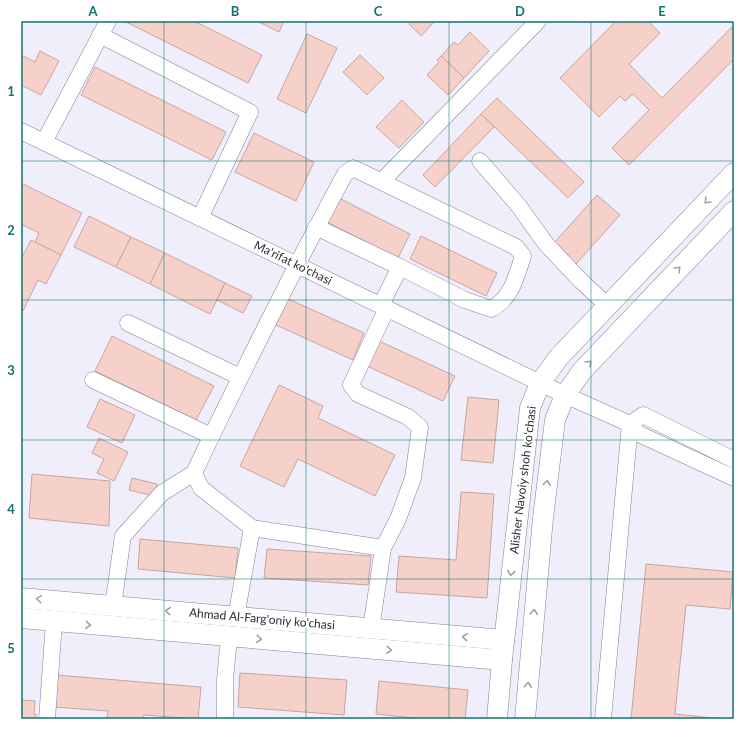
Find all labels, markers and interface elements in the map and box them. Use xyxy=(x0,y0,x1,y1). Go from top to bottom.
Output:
text: A xyxy=(87,3,98,19)
text: B xyxy=(231,3,240,19)
text: C xyxy=(374,3,383,19)
text: D xyxy=(515,3,525,19)
text: E xyxy=(658,3,666,19)
text: 1 xyxy=(7,83,15,99)
one-way arrow xyxy=(705,197,712,204)
text: 2 xyxy=(7,222,15,238)
street label: Ma'rifat ko'chasi xyxy=(252,237,335,288)
one-way arrow xyxy=(674,266,681,274)
one-way arrow xyxy=(584,360,592,368)
text: 3 xyxy=(7,362,15,378)
street label: Alisher Navoiy shoh koʻchasi xyxy=(506,405,539,555)
one-way arrow xyxy=(542,480,551,486)
text: 4 xyxy=(7,501,15,517)
one-way arrow xyxy=(507,570,516,576)
one-way arrow xyxy=(36,595,42,604)
street label: Ahmad Al-Farg'oniy ko'chasi xyxy=(189,605,336,632)
one-way arrow xyxy=(165,606,171,615)
one-way arrow xyxy=(529,609,538,615)
one-way arrow xyxy=(85,620,91,629)
one-way arrow xyxy=(462,633,468,642)
one-way arrow xyxy=(256,635,262,644)
text: 5 xyxy=(7,640,15,656)
one-way arrow xyxy=(386,646,392,655)
one-way arrow xyxy=(523,682,532,688)

